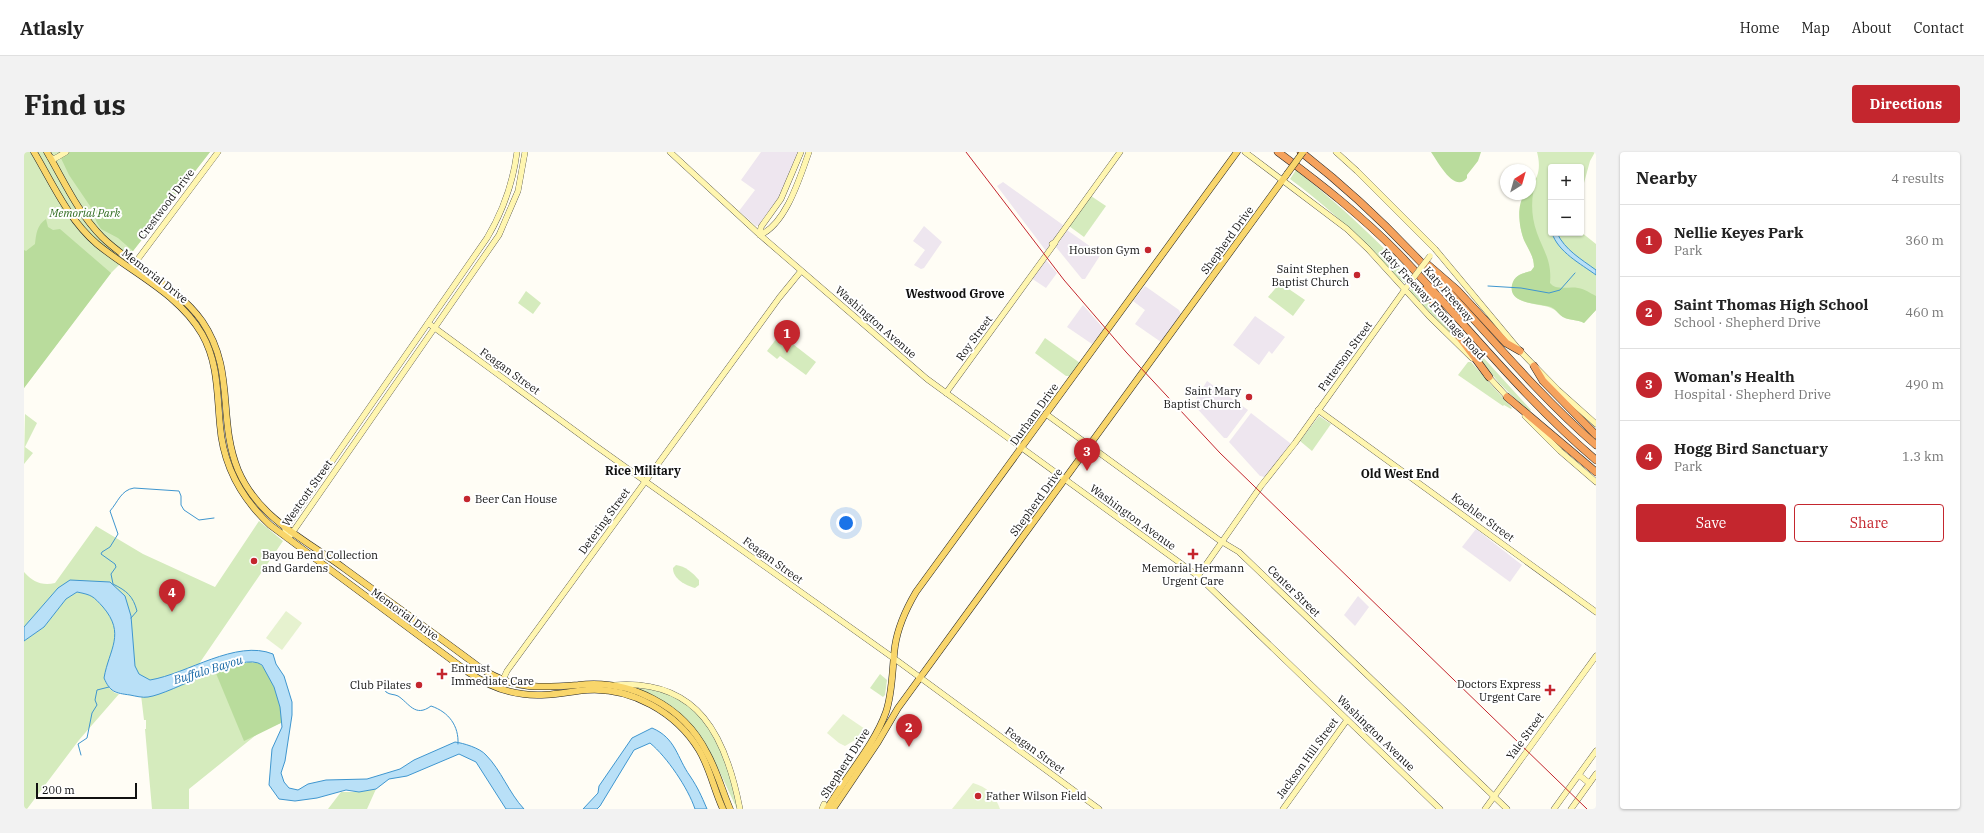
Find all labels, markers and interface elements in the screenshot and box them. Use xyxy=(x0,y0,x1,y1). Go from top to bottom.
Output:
text: Atlasly xyxy=(20,16,84,40)
text: Home xyxy=(1740,19,1779,37)
text: Map xyxy=(1801,19,1830,37)
text: About xyxy=(1852,19,1891,37)
text: Contact xyxy=(1913,19,1964,37)
button: Directions xyxy=(1852,85,1960,123)
text: Find us xyxy=(24,86,126,123)
north arrow xyxy=(1500,164,1536,200)
map controls xyxy=(1548,164,1584,236)
button: + xyxy=(1548,164,1584,200)
street label: Crestwood Drive xyxy=(135,166,197,242)
text: Nearby xyxy=(1636,167,1697,189)
text: 4 results xyxy=(1891,170,1944,187)
button: − xyxy=(1548,200,1584,236)
street label: Shepherd Drive xyxy=(1198,203,1256,277)
park label: Memorial Park xyxy=(49,206,121,220)
text: Nellie Keyes Park xyxy=(1674,223,1803,242)
text: 1 xyxy=(1645,232,1653,249)
text: 360 m xyxy=(1905,232,1944,249)
text: Park xyxy=(1674,242,1702,259)
place label: Houston Gym xyxy=(1069,243,1141,257)
marker: Houston Gym xyxy=(1143,245,1153,255)
street label: Katy Freeway Frontage Road xyxy=(1378,245,1488,363)
street label: Memorial Drive xyxy=(119,246,191,306)
place label: Saint Stephen Baptist Church xyxy=(1272,262,1349,289)
street label: Katy Freeway xyxy=(1421,263,1477,325)
marker: Saint Stephen Baptist Church xyxy=(1352,270,1362,280)
street label: Washington Avenue xyxy=(833,283,920,361)
district label: Westwood Grove xyxy=(905,286,1005,301)
text: Saint Thomas High School xyxy=(1674,295,1868,314)
text: 2 xyxy=(1645,304,1653,321)
text: 460 m xyxy=(1905,304,1944,321)
street label: Roy Street xyxy=(953,312,995,363)
text: School · Shepherd Drive xyxy=(1674,314,1821,331)
street label: Patterson Street xyxy=(1315,318,1375,394)
pin: 1 xyxy=(774,320,800,353)
street label: Feagan Street xyxy=(477,345,543,398)
text: Woman's Health xyxy=(1674,367,1795,386)
text: 3 xyxy=(1645,376,1653,393)
text: 490 m xyxy=(1905,376,1944,393)
street label: Durham Drive xyxy=(1007,380,1061,448)
place label: Saint Mary Baptist Church xyxy=(1164,384,1241,411)
text: Hospital · Shepherd Drive xyxy=(1674,386,1831,403)
marker: Saint Mary Baptist Church xyxy=(1244,392,1254,402)
pin: 3 xyxy=(1074,438,1100,471)
text: Hogg Bird Sanctuary xyxy=(1674,439,1828,458)
text: 4 xyxy=(1645,448,1653,465)
text: 1.3 km xyxy=(1902,448,1944,465)
street label: Westcott Street xyxy=(279,457,335,529)
text: Park xyxy=(1674,458,1702,475)
district label: Rice Military xyxy=(605,463,681,478)
street label: Shepherd Drive xyxy=(1007,465,1065,539)
district label: Old West End xyxy=(1361,466,1440,481)
street label: Washington Avenue xyxy=(1087,481,1179,553)
street label: Detering Street xyxy=(575,485,633,557)
street label: Koehler Street xyxy=(1449,490,1517,545)
place label: Beer Can House xyxy=(475,492,557,506)
marker: Beer Can House xyxy=(462,494,472,504)
button: Save xyxy=(1636,504,1786,542)
button: Share xyxy=(1794,504,1944,542)
your location xyxy=(836,513,856,533)
street label: Feagan Street xyxy=(740,534,806,587)
place label: Bayou Bend Collection and Gardens xyxy=(262,548,378,575)
marker: Memorial Hermann Urgent Care xyxy=(1187,548,1199,560)
marker: Bayou Bend Collection and Gardens xyxy=(249,556,259,566)
place label: Memorial Hermann Urgent Care xyxy=(1142,561,1244,588)
street label: Center Street xyxy=(1265,562,1323,620)
pin: 4 xyxy=(159,579,185,612)
street label: Memorial Drive xyxy=(368,585,442,643)
water label: Buffalo Bayou xyxy=(170,652,244,687)
place label: Entrust Immediate Care xyxy=(451,661,534,688)
marker: Entrust Immediate Care xyxy=(436,668,448,680)
place label: Doctors Express Urgent Care xyxy=(1457,677,1541,704)
place label: Club Pilates xyxy=(350,678,411,692)
marker: Club Pilates xyxy=(414,680,424,690)
marker: Doctors Express Urgent Care xyxy=(1544,684,1556,696)
street label: Washington Avenue xyxy=(1334,692,1418,774)
street label: Yale Street xyxy=(1503,710,1547,762)
pin: 2 xyxy=(896,714,922,747)
street label: Jackson Hill Street xyxy=(1273,715,1341,801)
street label: Feagan Street xyxy=(1002,724,1068,777)
street label: Shepherd Drive xyxy=(817,725,873,801)
scale bar xyxy=(36,781,137,800)
text: 200 m xyxy=(42,783,75,797)
place label: Father Wilson Field xyxy=(986,789,1087,803)
marker: Father Wilson Field xyxy=(973,791,983,801)

